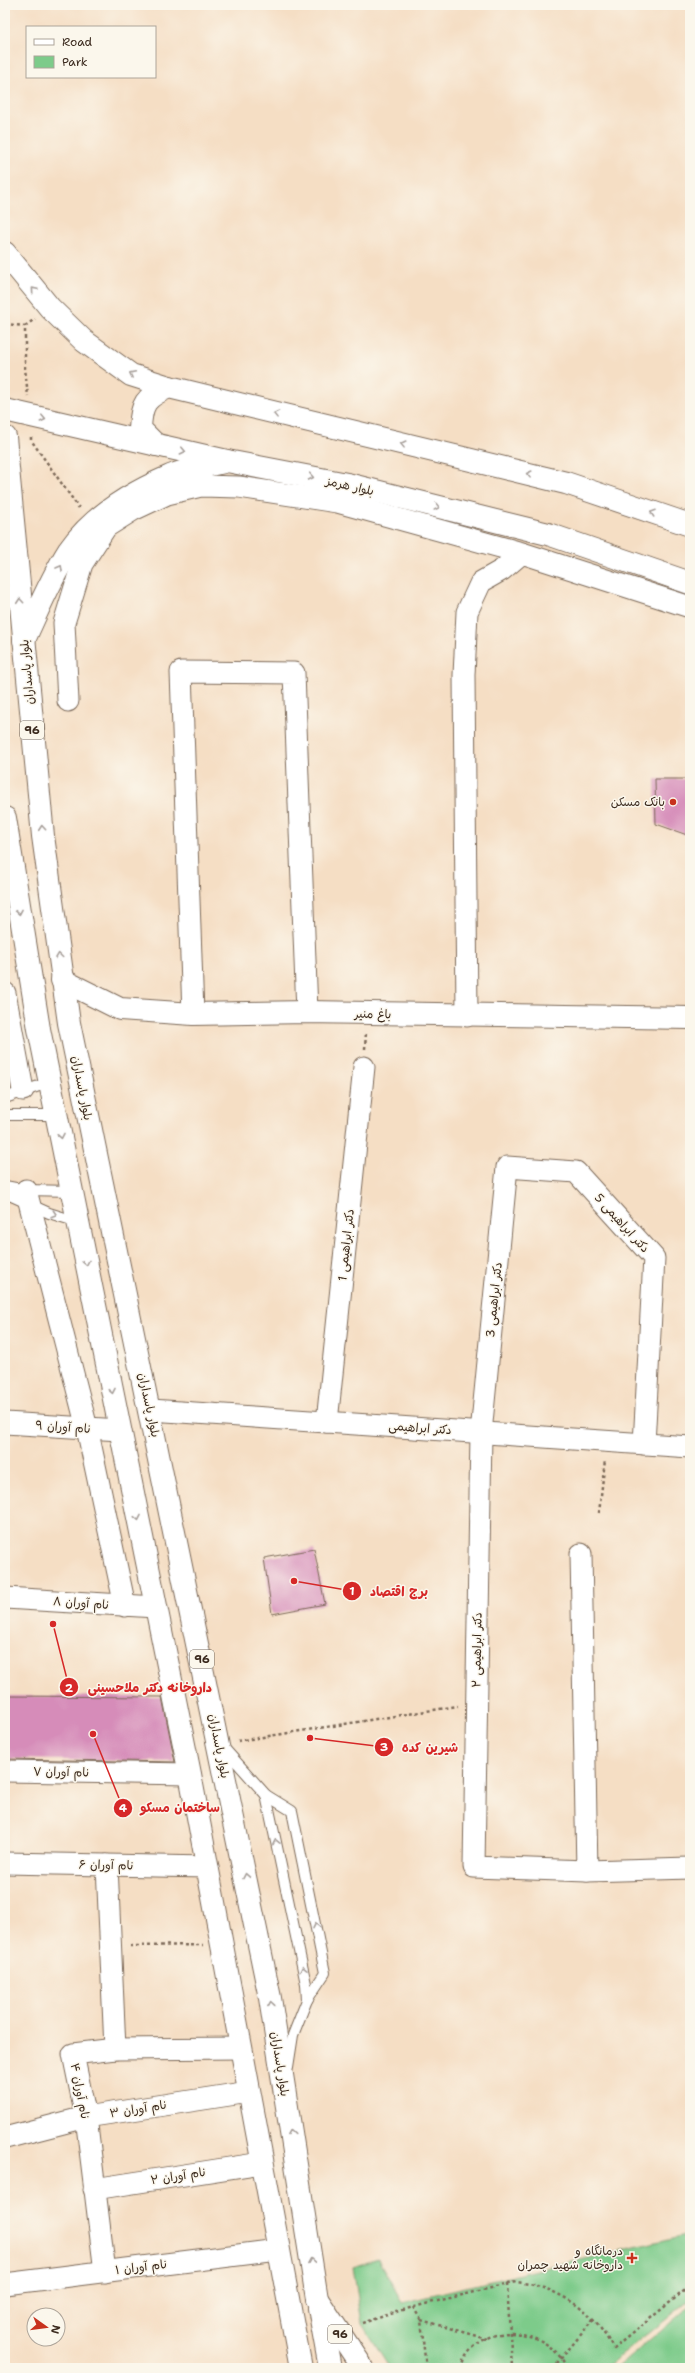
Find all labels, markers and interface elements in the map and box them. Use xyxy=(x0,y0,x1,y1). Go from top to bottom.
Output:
legend xyxy=(26,26,156,78)
text: Road xyxy=(62,34,93,50)
text: Park xyxy=(62,54,88,70)
one-way arrow xyxy=(32,287,39,295)
one-way arrow xyxy=(129,371,136,379)
one-way arrow xyxy=(273,410,279,418)
one-way arrow xyxy=(39,414,46,423)
one-way arrow xyxy=(399,440,406,449)
one-way arrow xyxy=(180,447,187,455)
one-way arrow xyxy=(526,471,532,479)
one-way arrow xyxy=(308,472,314,481)
street label: بلوار هرمز xyxy=(323,472,376,499)
one-way arrow xyxy=(433,502,440,511)
one-way arrow xyxy=(650,509,657,517)
one-way arrow xyxy=(55,565,62,572)
one-way arrow xyxy=(16,598,25,604)
street label: بلوار پاسداران xyxy=(16,639,38,705)
road number: 96 xyxy=(20,721,44,739)
place label: بانک مسکن xyxy=(611,794,665,810)
marker: بانک مسکن xyxy=(668,797,678,807)
one-way arrow xyxy=(37,825,46,831)
one-way arrow xyxy=(14,909,23,915)
one-way arrow xyxy=(55,953,64,960)
street label: باغ منیر xyxy=(354,1006,391,1023)
street label: بلوار پاسداران xyxy=(68,1054,96,1122)
one-way arrow xyxy=(56,1133,64,1139)
street label: دکتر ابراهیمی 5 xyxy=(591,1190,653,1256)
street label: دکتر ابراهیمی 1 xyxy=(334,1208,358,1282)
one-way arrow xyxy=(50,1209,57,1218)
one-way arrow xyxy=(82,1260,90,1266)
street label: دکتر ابراهیمی 3 xyxy=(482,1261,506,1339)
street label: بلوار پاسداران xyxy=(134,1371,164,1439)
one-way arrow xyxy=(108,1388,116,1394)
street label: نام آوران ۹ xyxy=(35,1417,91,1438)
street label: دکتر ابراهیمی xyxy=(388,1418,452,1438)
one-way arrow xyxy=(133,1515,142,1521)
callout: برج اقتصاد xyxy=(342,1579,436,1604)
text: 1 xyxy=(349,1583,355,1599)
text: برج اقتصاد xyxy=(370,1583,428,1600)
street label: نام آوران ۸ xyxy=(53,1593,109,1614)
street label: دکتر ابراهیمی ۲ xyxy=(468,1612,486,1688)
road number: 96 xyxy=(190,1650,214,1668)
callout: داروخانه دکتر ملاحسینی xyxy=(59,1675,220,1700)
text: داروخانه دکتر ملاحسینی xyxy=(88,1679,212,1697)
text: 2 xyxy=(65,1680,74,1696)
street label: بلوار پاسداران xyxy=(205,1712,233,1780)
callout: شیرین کده xyxy=(374,1735,467,1760)
text: 3 xyxy=(380,1739,388,1755)
text: شیرین کده xyxy=(402,1739,458,1756)
street label: نام آوران ۷ xyxy=(33,1764,89,1781)
callout: ساختمان مسکو xyxy=(113,1795,228,1820)
text: ساختمان مسکو xyxy=(139,1799,220,1816)
text: 4 xyxy=(119,1800,128,1816)
one-way arrow xyxy=(273,1839,281,1845)
street label: نام آوران ۶ xyxy=(78,1857,133,1874)
one-way arrow xyxy=(242,1873,250,1879)
one-way arrow xyxy=(312,1923,320,1929)
one-way arrow xyxy=(299,1966,308,1973)
one-way arrow xyxy=(267,2001,276,2007)
street label: بلوار پاسداران xyxy=(267,2030,293,2098)
street label: نام آوران ۴ xyxy=(66,2062,93,2120)
street label: نام آوران ۳ xyxy=(108,2097,168,2122)
one-way arrow xyxy=(287,2129,296,2135)
street label: نام آوران ۲ xyxy=(149,2164,207,2189)
place label: درمانگاه و داروخانه شهید چمران xyxy=(518,2243,623,2273)
marker: درمانگاه و داروخانه شهید چمران xyxy=(626,2252,638,2264)
street label: نام آوران ۱ xyxy=(114,2256,168,2279)
one-way arrow xyxy=(307,2258,316,2264)
north arrow xyxy=(26,2307,66,2347)
text: N xyxy=(47,2323,64,2336)
road number: 96 xyxy=(328,2325,352,2343)

